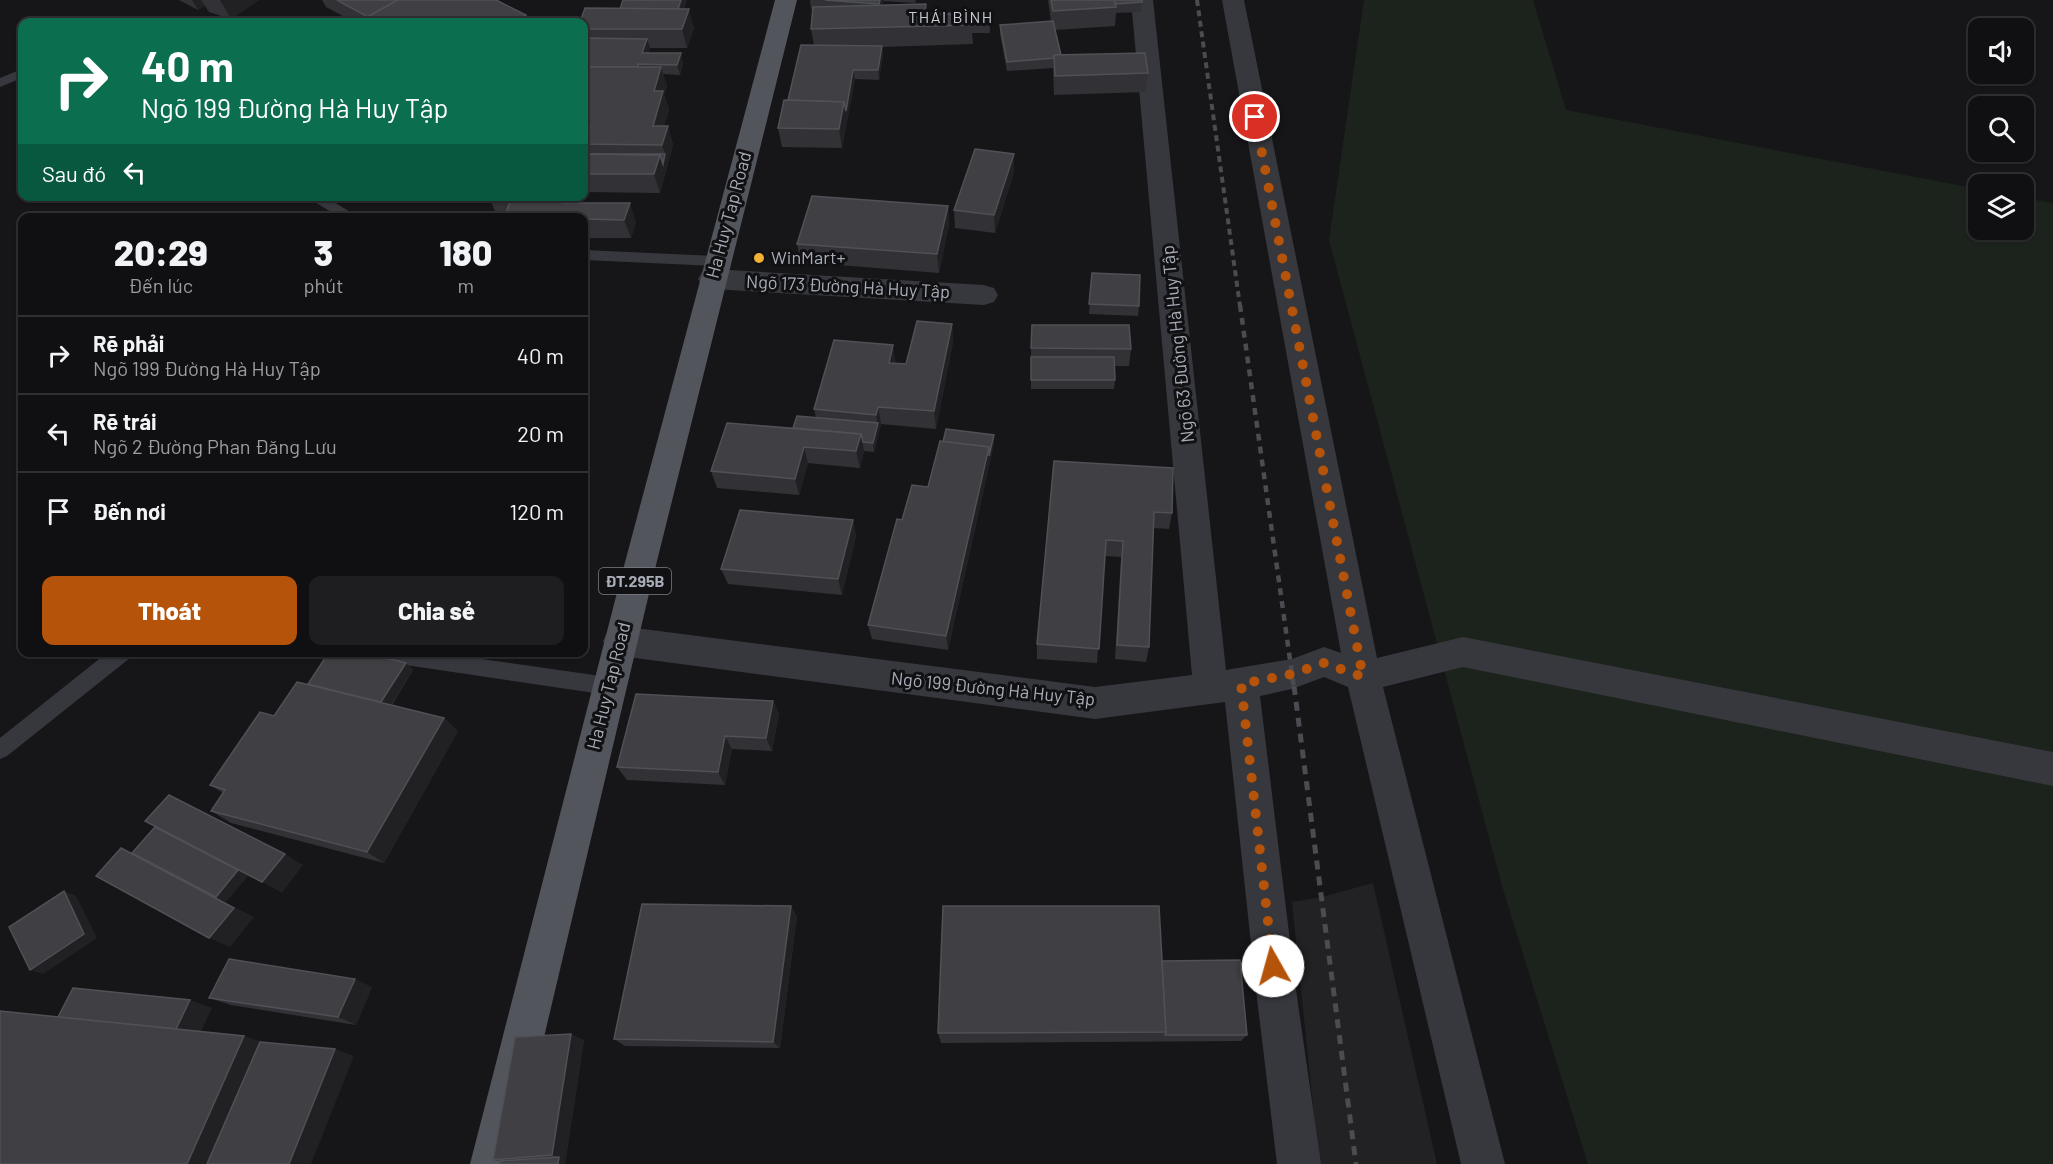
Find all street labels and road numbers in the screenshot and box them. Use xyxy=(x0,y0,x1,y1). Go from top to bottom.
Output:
street label: Ha Huy Tap Road xyxy=(701,149,756,281)
street label: Ngõ 63 Đường Hà Huy Tập xyxy=(1156,244,1198,444)
street label: Ngõ 173 Đường Hà Huy Tập xyxy=(746,270,950,302)
road number: ĐT.295B xyxy=(599,568,671,594)
street label: Ha Huy Tap Road xyxy=(582,620,634,752)
street label: Ngõ 199 Đường Hà Huy Tập xyxy=(890,666,1096,710)

